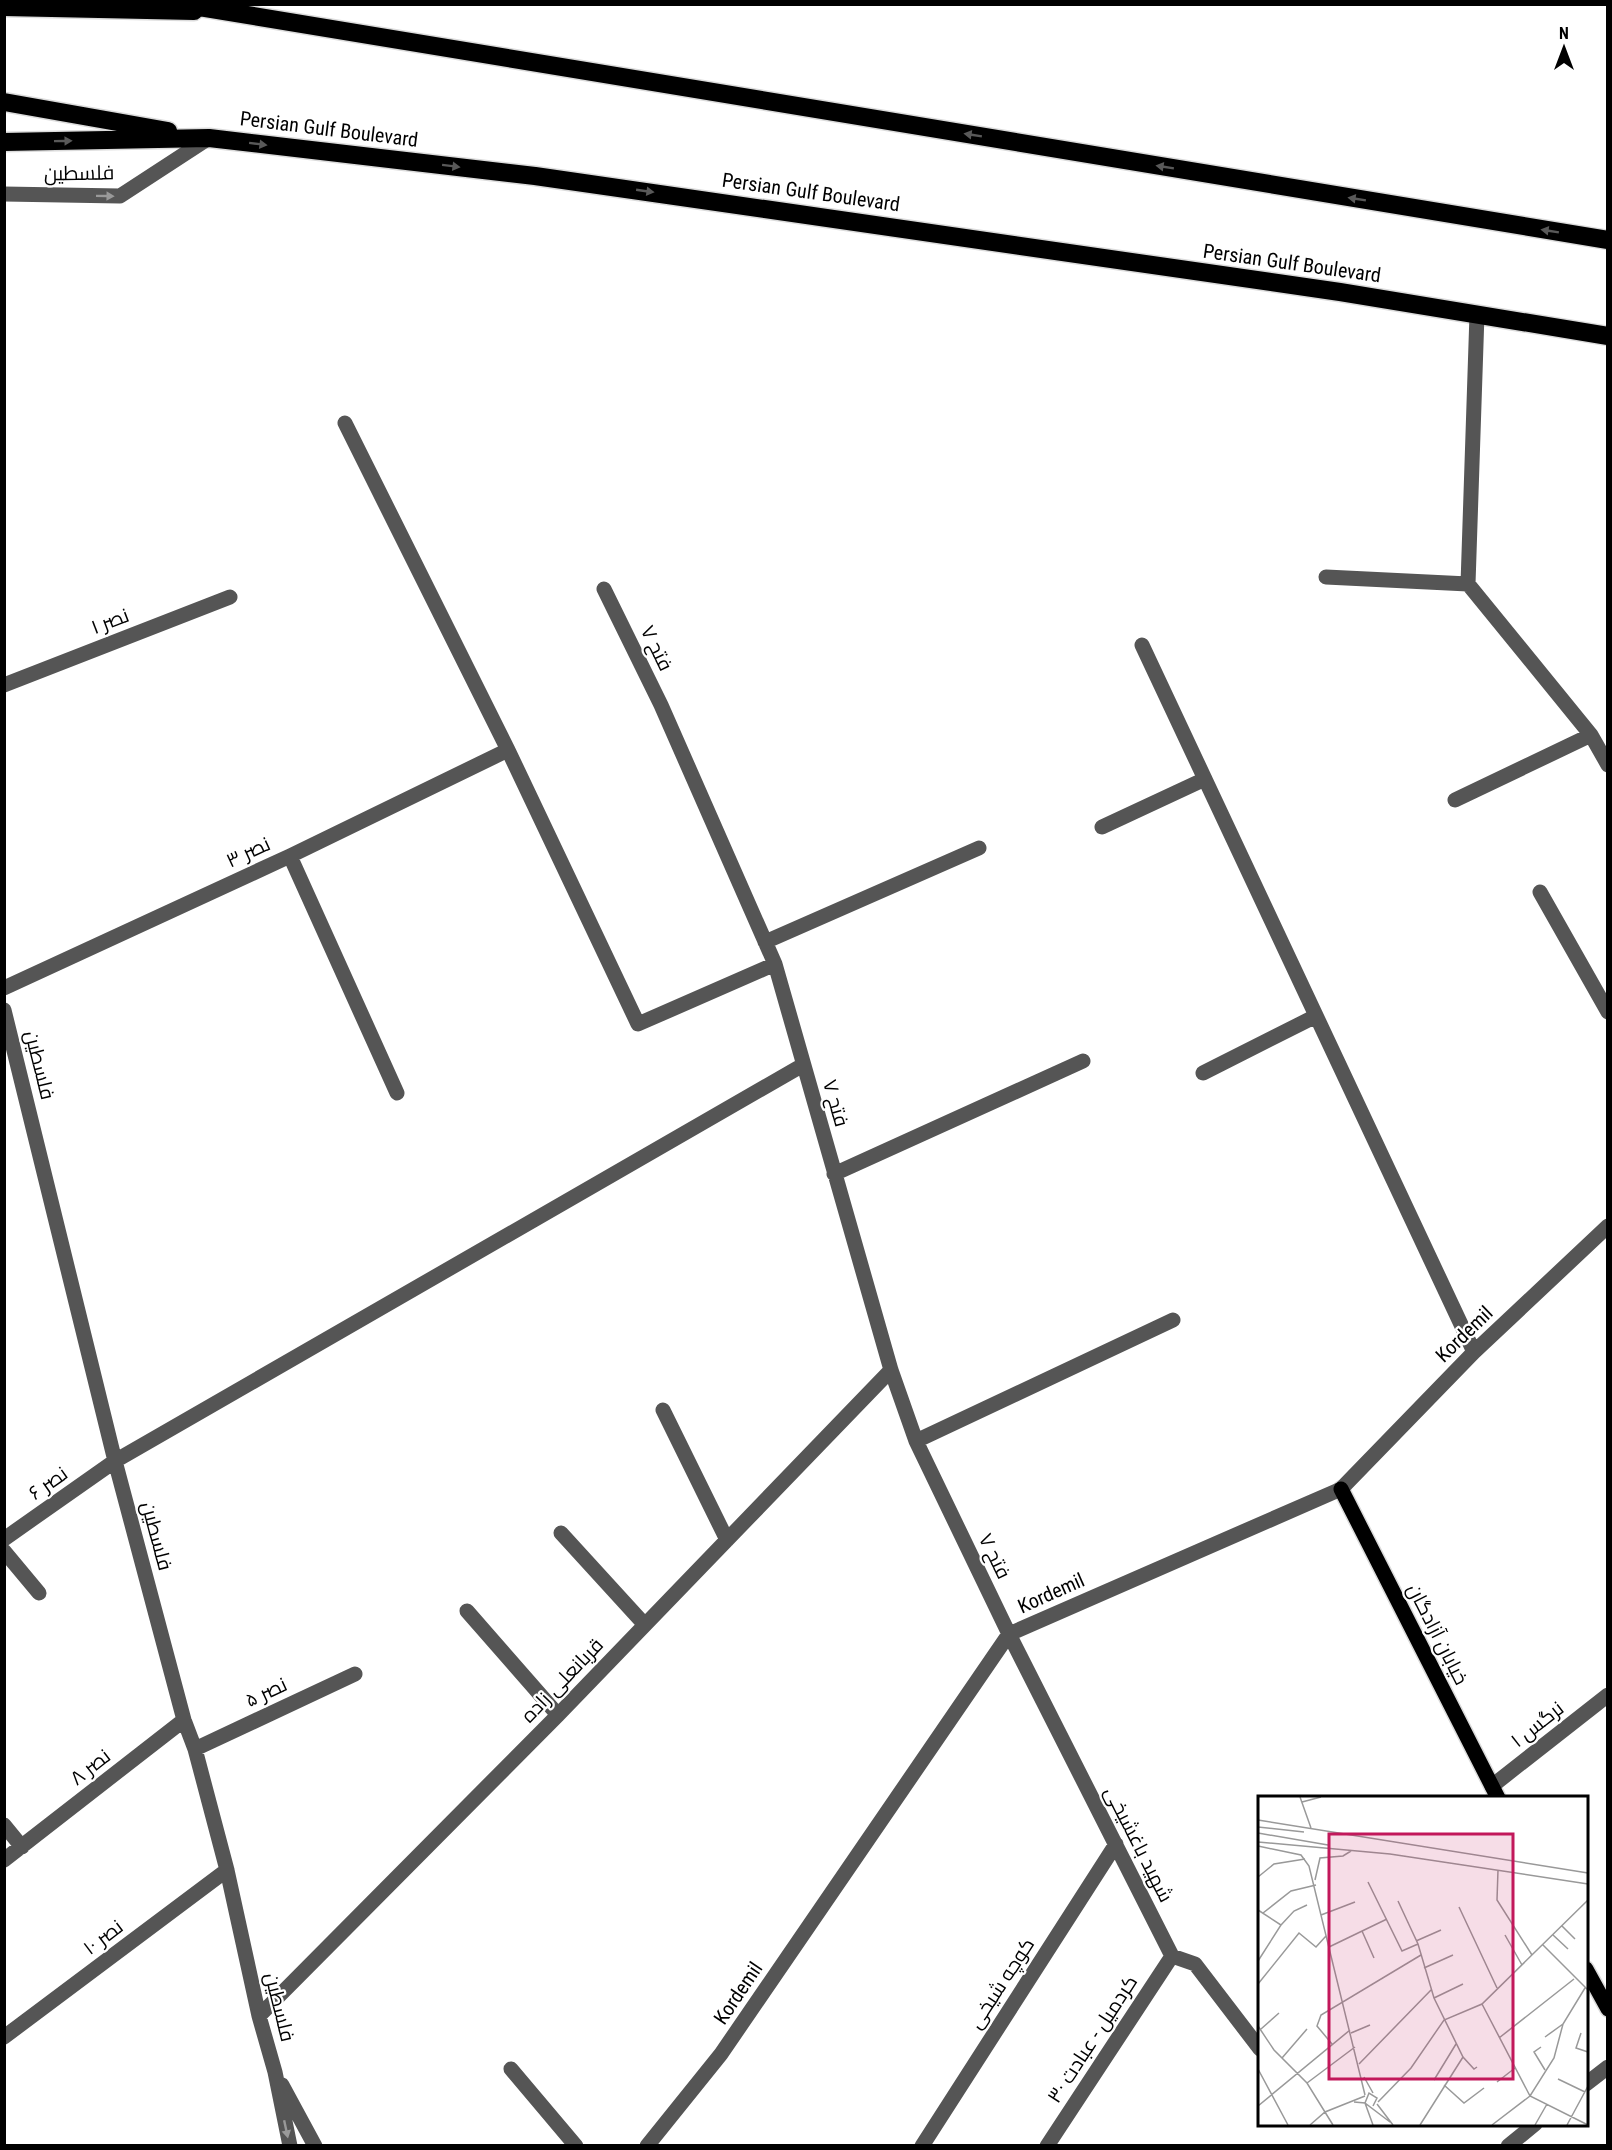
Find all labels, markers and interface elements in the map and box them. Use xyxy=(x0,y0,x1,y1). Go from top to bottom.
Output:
north arrow xyxy=(1534,18,1594,78)
text: N xyxy=(1559,24,1569,43)
street label: Persian Gulf Boulevard xyxy=(239,106,419,152)
one-way arrow xyxy=(963,130,982,139)
one-way arrow xyxy=(53,136,72,146)
one-way arrow xyxy=(248,139,267,149)
street label: فلسطین xyxy=(44,160,114,187)
one-way arrow xyxy=(442,161,461,171)
one-way arrow xyxy=(1155,162,1174,171)
street label: Persian Gulf Boulevard xyxy=(721,168,901,216)
one-way arrow xyxy=(635,187,654,196)
one-way arrow xyxy=(95,191,114,200)
one-way arrow xyxy=(1348,194,1367,203)
one-way arrow xyxy=(1540,226,1559,235)
street label: Persian Gulf Boulevard xyxy=(1202,239,1382,287)
street label: نصر ۱ xyxy=(88,603,132,639)
street label: فتح ۷ xyxy=(634,621,678,676)
street label: نصر ۳ xyxy=(222,831,274,873)
street label: فلسطین xyxy=(19,1028,60,1102)
street label: فتح ۷ xyxy=(816,1077,854,1130)
street label: Kordemil xyxy=(1430,1301,1498,1367)
street label: نصر ۶ xyxy=(24,1461,72,1505)
street label: فلسطین xyxy=(135,1499,178,1573)
street label: فتح ۷ xyxy=(972,1529,1016,1584)
street label: Kordemil xyxy=(1014,1568,1088,1618)
street label: خیابان آزادگان xyxy=(1401,1579,1474,1689)
street label: قربانعلی زاده xyxy=(516,1633,609,1728)
street label: نصر ۵ xyxy=(241,1672,291,1712)
street label: نرگس ۱ xyxy=(1506,1696,1569,1753)
street label: نصر ۸ xyxy=(65,1744,115,1790)
street label: شهید باغشیخی xyxy=(1099,1782,1178,1906)
inset map xyxy=(1258,1796,1588,2126)
street label: نصر ۱۰ xyxy=(78,1914,128,1960)
street label: کوچه شیخی xyxy=(963,1933,1040,2033)
street label: Kordemil xyxy=(708,1957,768,2029)
street label: فلسطین xyxy=(259,1970,300,2044)
street label: کردمیل - عبادت ۳۰ xyxy=(1042,1971,1143,2108)
one-way arrow xyxy=(282,2120,291,2139)

